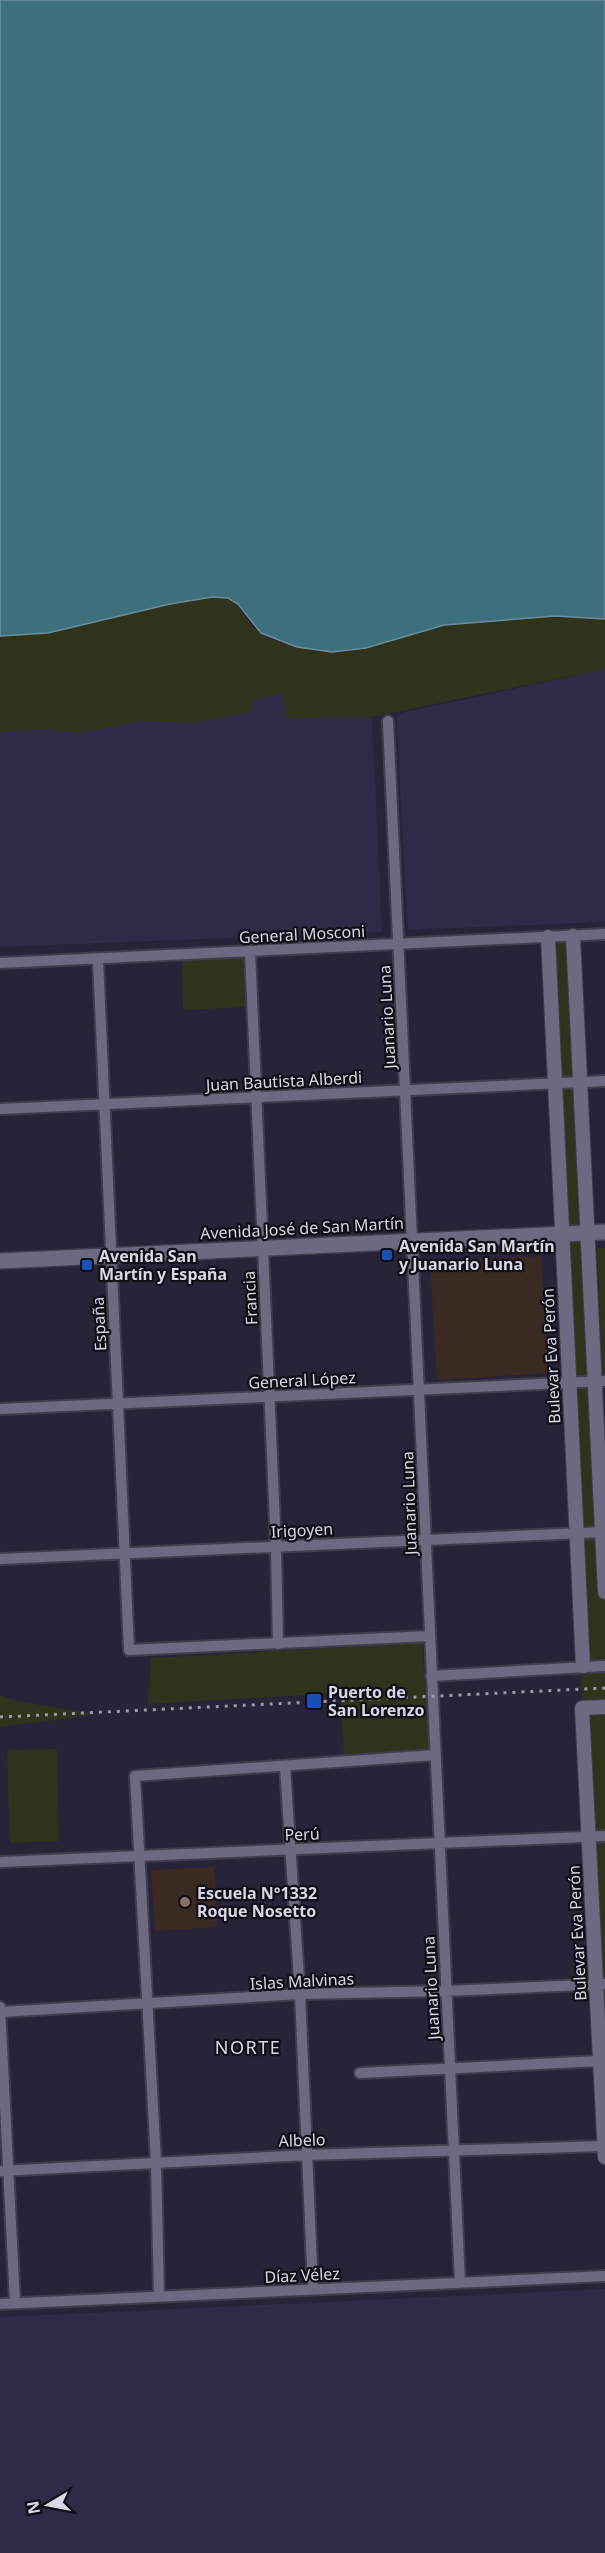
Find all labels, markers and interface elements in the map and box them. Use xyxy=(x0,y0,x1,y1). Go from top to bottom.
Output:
street label: General Mosconi xyxy=(238,920,366,948)
street label: Juanario Luna xyxy=(373,965,401,1071)
street label: Juan Bautista Alberdi xyxy=(203,1066,363,1096)
street label: Avenida José de San Martín xyxy=(200,1212,404,1244)
place label: Avenida San Martín y Juanario Luna xyxy=(399,1235,555,1275)
place label: Avenida San Martín y España xyxy=(99,1245,227,1285)
marker: Avenida San Martín y Juanario Luna xyxy=(380,1248,394,1262)
marker: Avenida San Martín y España xyxy=(80,1258,94,1272)
street label: Francia xyxy=(238,1270,262,1326)
street label: Bulevar Eva Perón xyxy=(536,1288,566,1424)
street label: España xyxy=(87,1296,111,1352)
street label: General López xyxy=(248,1366,356,1394)
street label: Juanario Luna xyxy=(396,1451,422,1557)
street label: Irigoyen xyxy=(270,1517,334,1543)
place label: Puerto de San Lorenzo xyxy=(328,1681,425,1721)
marker: Puerto de San Lorenzo xyxy=(305,1692,323,1710)
street label: Perú xyxy=(284,1822,320,1846)
street label: Bulevar Eva Perón xyxy=(562,1865,592,2001)
place label: Escuela N°1332 Roque Nosetto xyxy=(197,1882,317,1922)
marker: Escuela N°1332 Roque Nosetto xyxy=(178,1895,192,1909)
street label: Juanario Luna xyxy=(417,1936,445,2042)
street label: Islas Malvinas xyxy=(249,1967,355,1995)
district label: NORTE xyxy=(215,2035,281,2059)
street label: Albelo xyxy=(278,2128,326,2152)
street label: Díaz Vélez xyxy=(264,2262,340,2288)
north arrow xyxy=(18,2475,78,2535)
text: N xyxy=(21,2499,45,2516)

